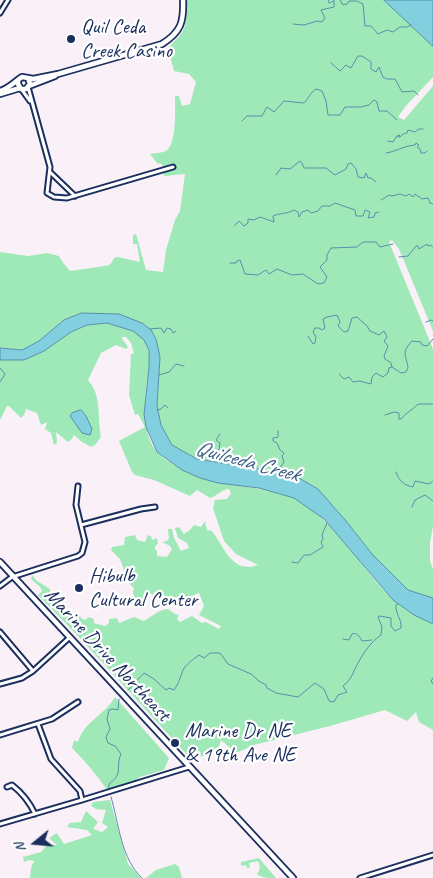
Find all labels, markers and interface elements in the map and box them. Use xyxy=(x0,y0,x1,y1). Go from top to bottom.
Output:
place label: Quil Ceda Creek Casino xyxy=(81,14,172,64)
marker: Quil Ceda Creek Casino xyxy=(65,33,77,45)
water label: Quilceda Creek xyxy=(192,436,302,488)
place label: Hibulb Cultural Center xyxy=(89,563,197,613)
marker: Hibulb Cultural Center xyxy=(73,582,85,594)
street label: Marine Drive Northeast xyxy=(39,583,175,727)
place label: Marine Dr NE & 19th Ave NE xyxy=(185,718,295,768)
marker: Marine Dr NE & 19th Ave NE xyxy=(169,737,181,749)
north arrow xyxy=(10,818,60,868)
text: N xyxy=(11,841,30,854)

